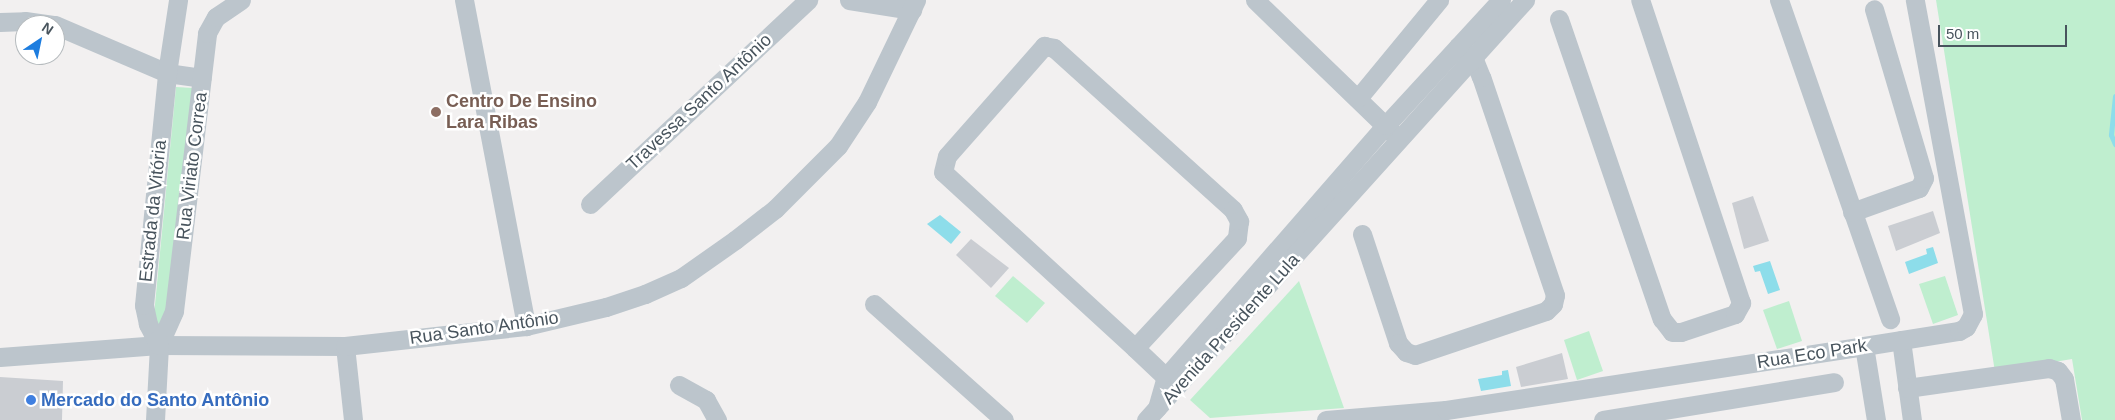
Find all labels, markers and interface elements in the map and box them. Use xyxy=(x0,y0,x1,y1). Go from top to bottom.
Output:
north arrow xyxy=(15,15,65,65)
scale bar xyxy=(1940,15,2069,47)
text: N xyxy=(39,19,56,38)
text: 50 m xyxy=(1946,25,1979,42)
street label: Travessa Santo Antônio xyxy=(622,29,776,175)
street label: Rua Viriato Correa xyxy=(172,91,212,241)
place label: Centro De Ensino Lara Ribas xyxy=(446,91,597,134)
marker: Centro De Ensino Lara Ribas xyxy=(430,106,442,118)
street label: Estrada da Vitória xyxy=(135,139,171,283)
street label: Avenida Presidente Lula xyxy=(1158,249,1304,409)
street label: Rua Santo Antônio xyxy=(408,307,560,349)
street label: Rua Eco Park xyxy=(1755,335,1869,373)
place label: Mercado do Santo Antônio xyxy=(41,389,270,411)
marker: Mercado do Santo Antônio xyxy=(25,394,37,406)

